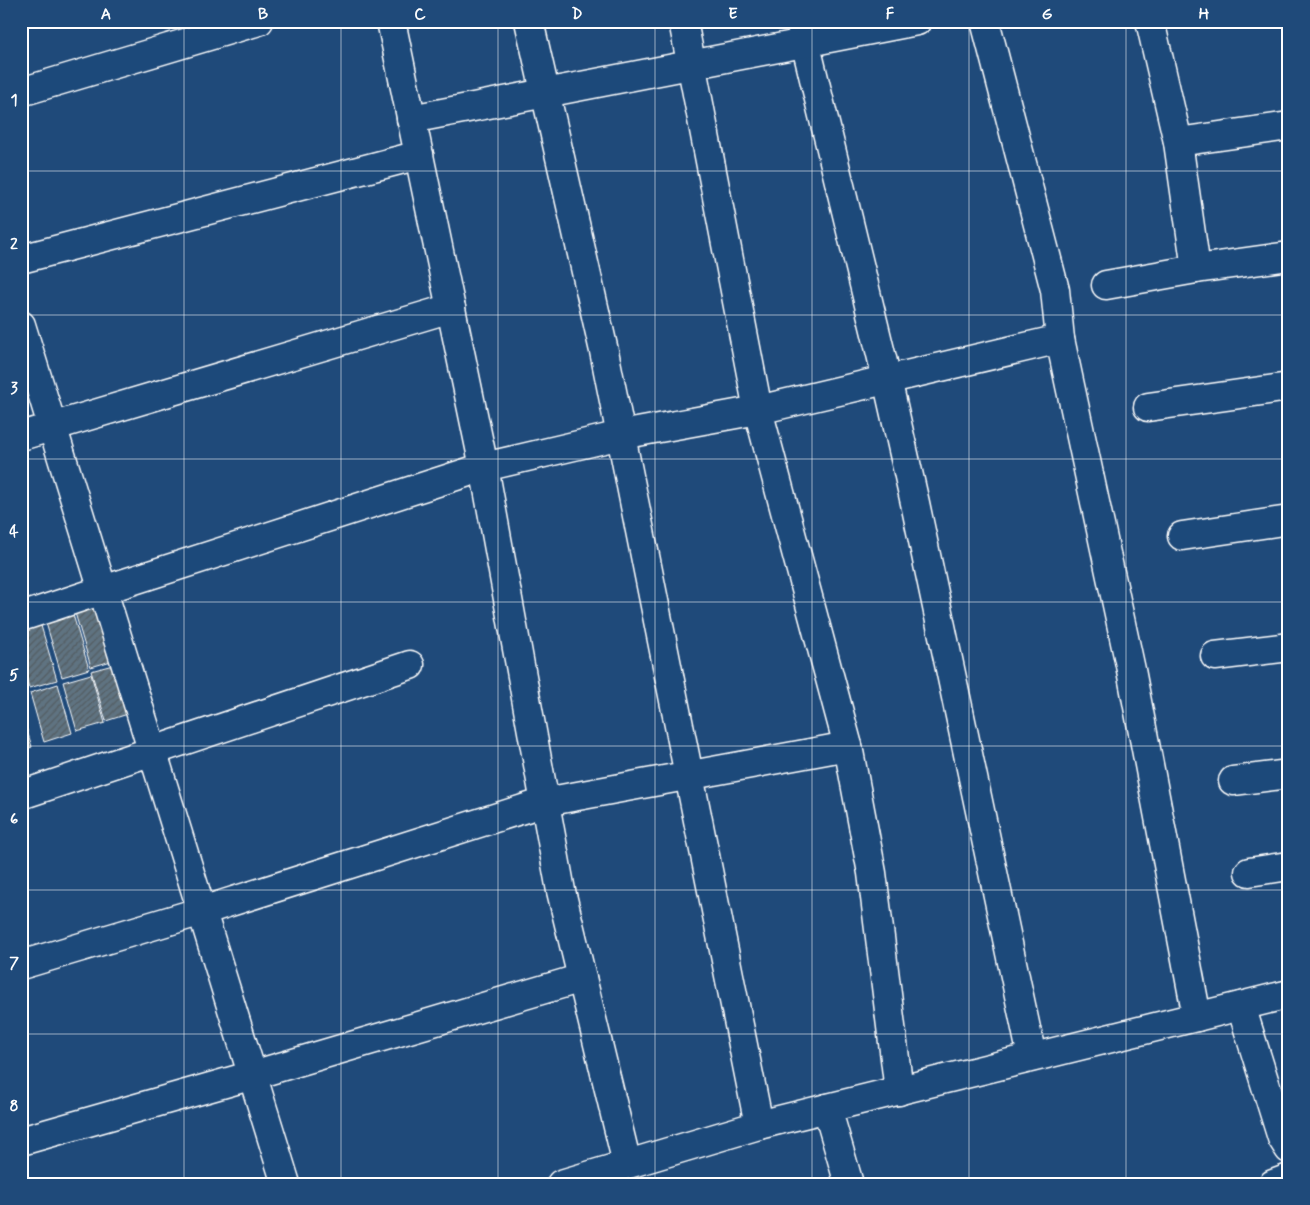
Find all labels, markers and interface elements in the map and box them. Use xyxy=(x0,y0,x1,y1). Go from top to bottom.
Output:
text: A xyxy=(101,4,111,25)
text: B xyxy=(258,4,268,25)
text: C xyxy=(414,4,426,25)
text: D xyxy=(571,4,583,25)
text: E xyxy=(728,4,738,25)
text: F xyxy=(886,4,895,25)
text: G xyxy=(1042,4,1053,25)
text: H xyxy=(1199,4,1210,25)
text: 1 xyxy=(10,90,18,111)
text: 2 xyxy=(10,234,18,255)
text: 3 xyxy=(10,378,18,399)
text: 4 xyxy=(9,521,19,542)
text: 5 xyxy=(9,665,19,686)
text: 6 xyxy=(10,809,18,830)
text: 7 xyxy=(9,953,19,974)
text: 8 xyxy=(9,1096,19,1117)

